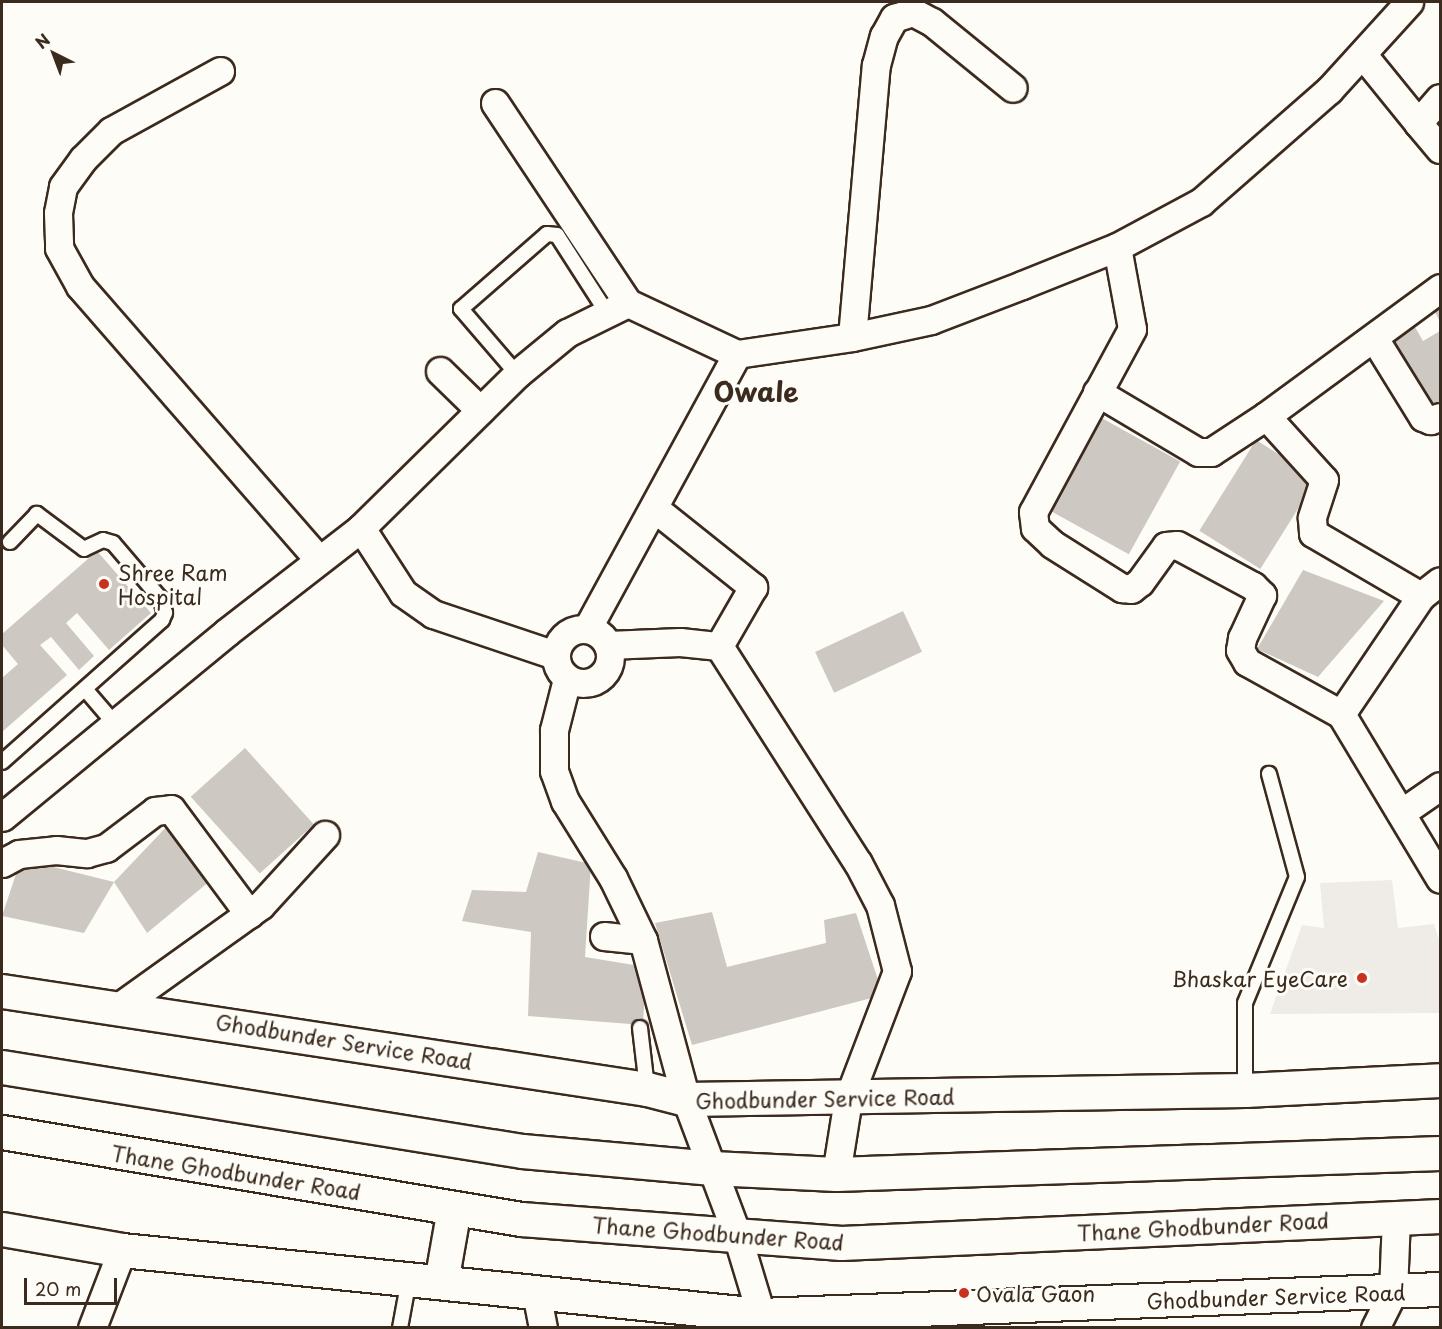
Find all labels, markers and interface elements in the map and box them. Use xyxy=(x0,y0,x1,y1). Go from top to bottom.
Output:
north arrow xyxy=(24,24,84,84)
text: N xyxy=(29,27,55,54)
district label: Owale xyxy=(713,375,799,407)
place label: Shree Ram Hospital xyxy=(118,559,230,609)
marker: Shree Ram Hospital xyxy=(95,575,113,593)
place label: Bhaskar EyeCare xyxy=(1171,965,1348,991)
marker: Bhaskar EyeCare xyxy=(1353,969,1371,987)
street label: Ghodbunder Service Road xyxy=(215,1008,473,1074)
street label: Ghodbunder Service Road xyxy=(696,1083,954,1113)
street label: Thane Ghodbunder Road xyxy=(110,1140,362,1204)
street label: Thane Ghodbunder Road xyxy=(1077,1207,1329,1245)
street label: Thane Ghodbunder Road xyxy=(592,1212,844,1254)
scale bar xyxy=(27,1266,120,1304)
text: 20 m xyxy=(35,1275,81,1302)
street label: Ghodbunder Service Road xyxy=(1147,1279,1405,1313)
place label: Ovala Gaon xyxy=(976,1280,1096,1306)
marker: Ovala Gaon xyxy=(957,1286,971,1300)

